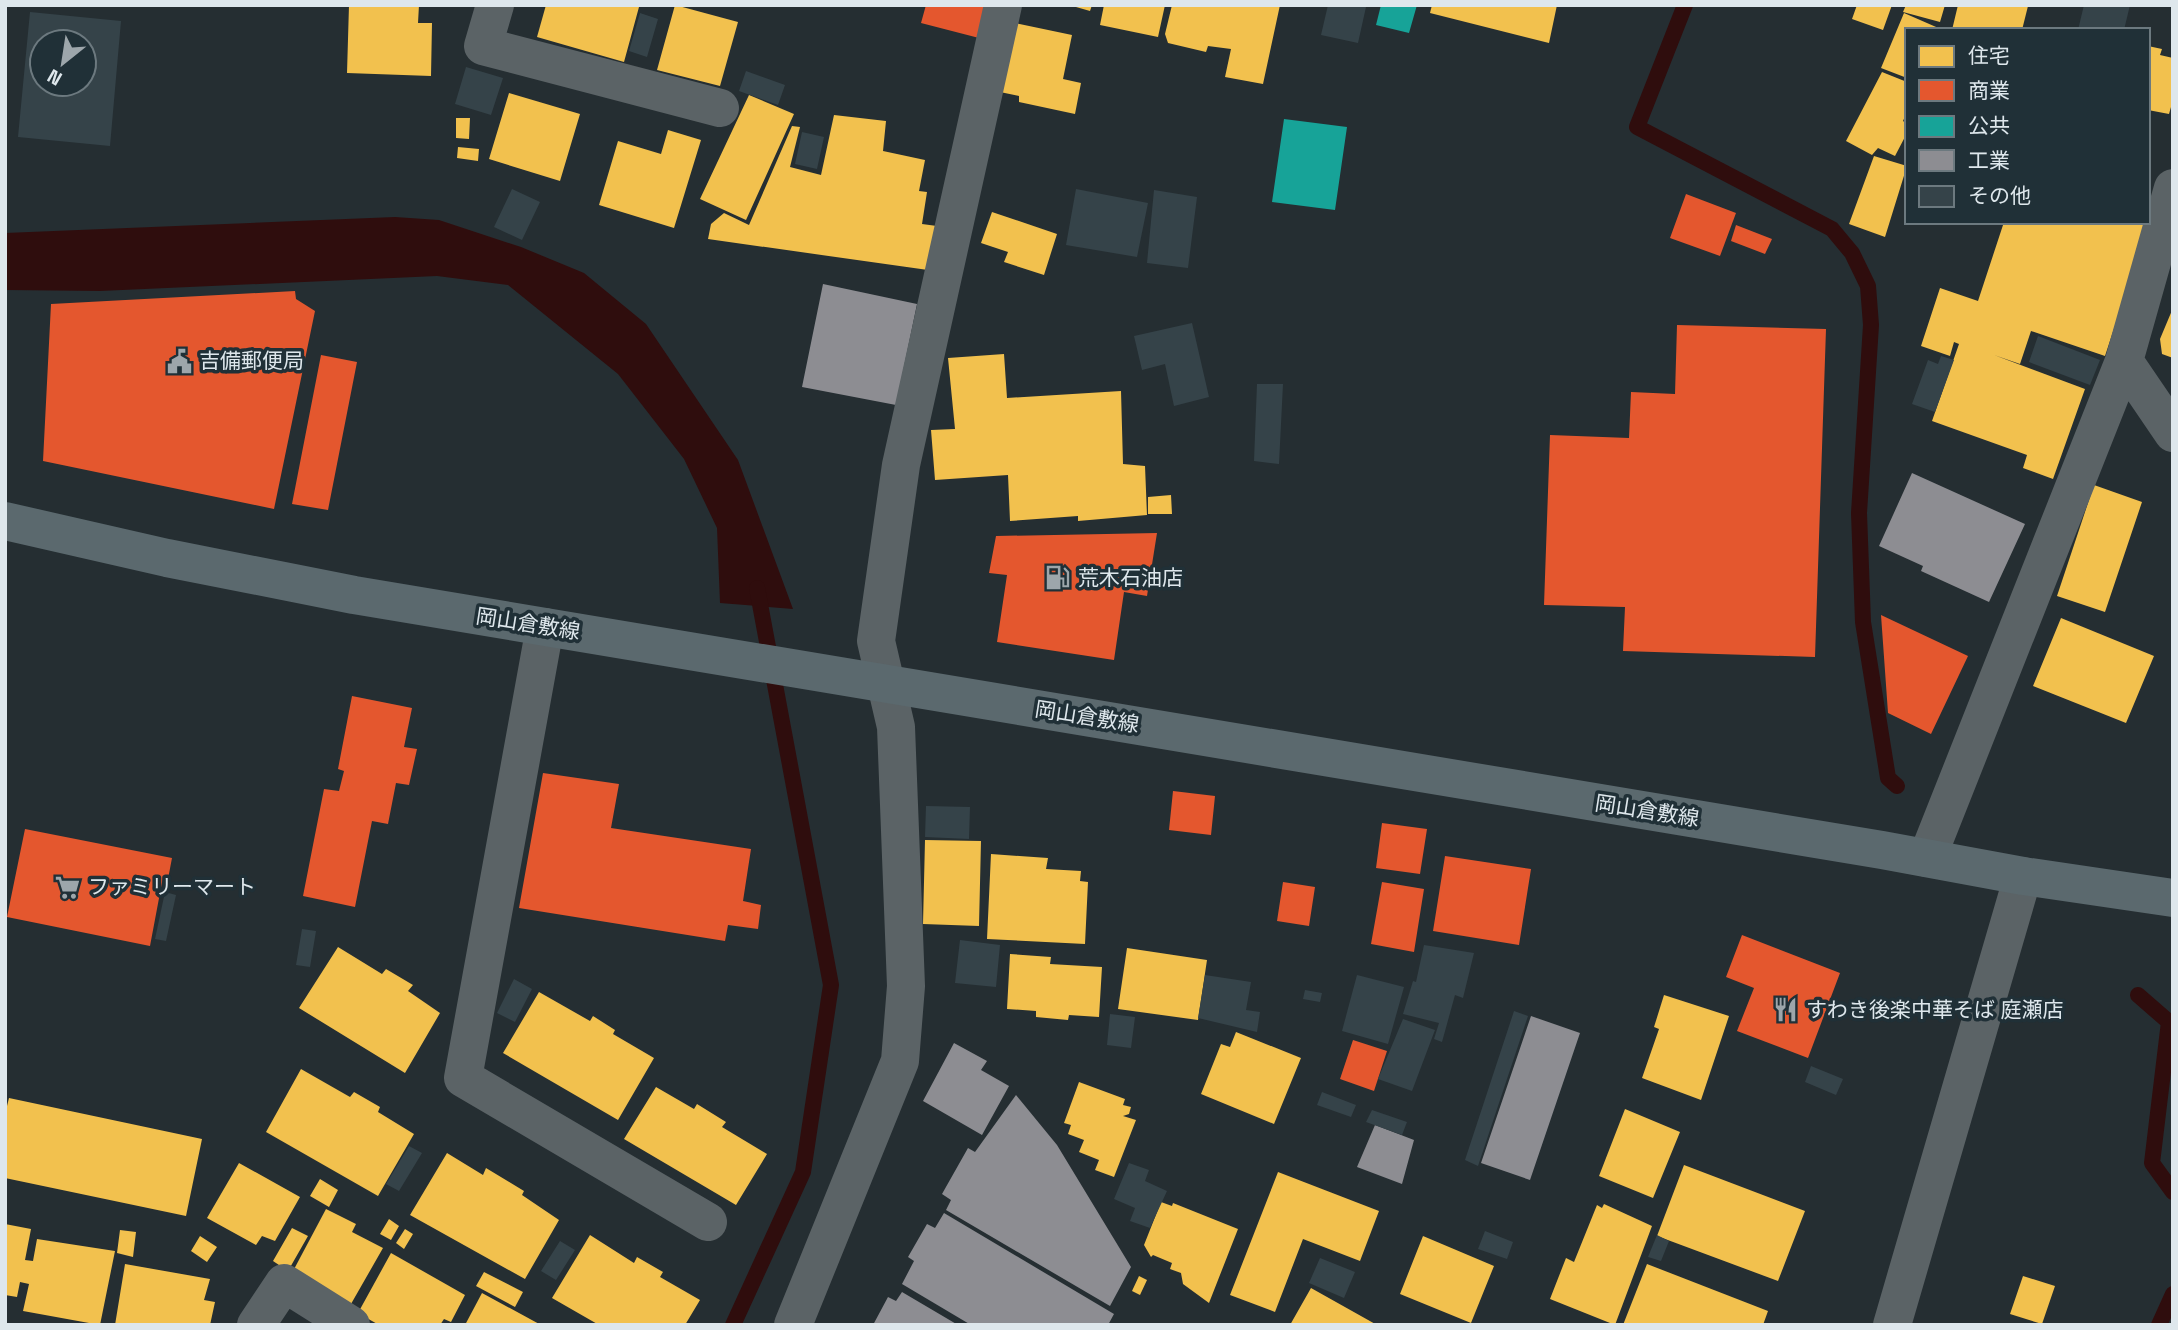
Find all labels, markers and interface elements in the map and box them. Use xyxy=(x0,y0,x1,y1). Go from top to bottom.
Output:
north arrow xyxy=(28,28,98,98)
legend xyxy=(1905,28,2150,224)
text: 住宅 xyxy=(1968,42,2010,69)
text: N xyxy=(43,63,67,91)
text: 商業 xyxy=(1968,77,2010,104)
text: 公共 xyxy=(1968,112,2010,139)
text: 工業 xyxy=(1968,147,2010,174)
text: その他 xyxy=(1968,182,2031,209)
public building icon: 吉備郵便局 xyxy=(165,347,193,375)
place label: 吉備郵便局 xyxy=(199,347,304,374)
fuel station icon: 荒木石油店 xyxy=(1044,564,1072,592)
place label: 荒木石油店 xyxy=(1078,564,1183,591)
street label: 岡山倉敷線 xyxy=(474,602,582,645)
street label: 岡山倉敷線 xyxy=(1033,695,1141,738)
street label: 岡山倉敷線 xyxy=(1593,789,1701,832)
supermarket icon: ファミリーマート xyxy=(54,873,82,901)
place label: ファミリーマート xyxy=(88,873,256,900)
restaurant icon: すわき後楽中華そば 庭瀬店 xyxy=(1772,996,1800,1024)
place label: すわき後楽中華そば 庭瀬店 xyxy=(1806,996,2063,1023)

